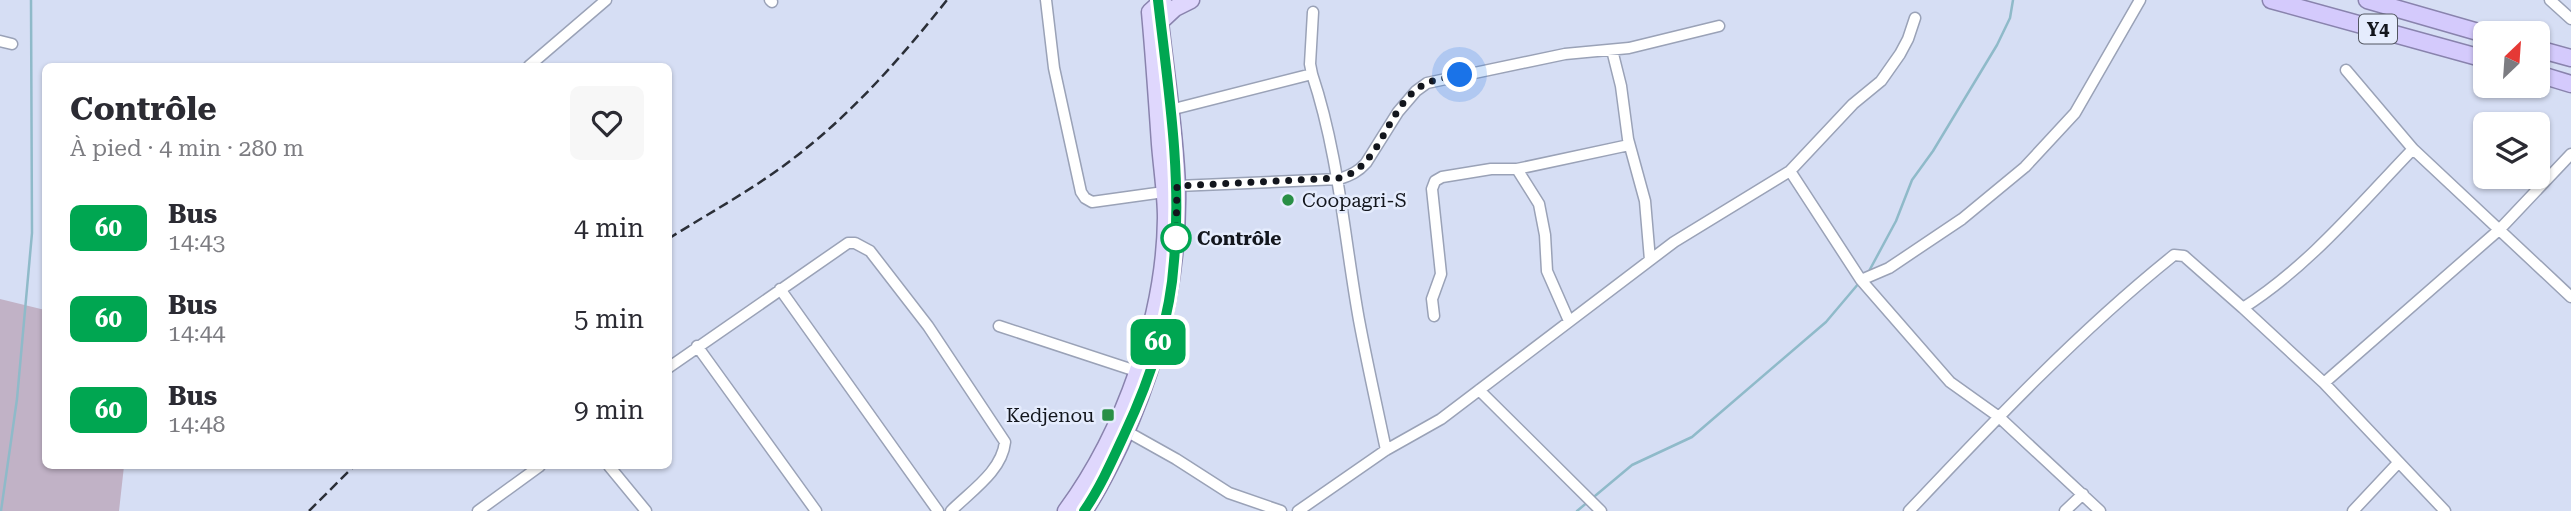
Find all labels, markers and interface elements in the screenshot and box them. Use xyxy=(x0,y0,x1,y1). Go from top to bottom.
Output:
road number: Y4 xyxy=(2359,15,2397,44)
north arrow xyxy=(2473,21,2550,98)
map controls xyxy=(2473,21,2550,189)
your location xyxy=(1442,57,1477,92)
button: heart xyxy=(570,86,644,160)
text: Contrôle xyxy=(70,89,217,128)
button: layers xyxy=(2473,112,2550,189)
text: À pied · 4 min · 280 m xyxy=(70,135,304,162)
place label: Coopagri-S xyxy=(1302,189,1406,212)
marker: Coopagri-S xyxy=(1280,192,1296,208)
text: Bus xyxy=(168,199,217,229)
text: 4 min xyxy=(574,213,644,243)
text: 60 xyxy=(95,214,122,242)
marker: Contrôle xyxy=(1161,223,1191,253)
place label: Contrôle xyxy=(1197,227,1281,250)
text: 14:43 xyxy=(168,229,225,256)
text: Bus xyxy=(168,290,217,320)
text: 5 min xyxy=(574,304,644,334)
text: 60 xyxy=(95,305,122,333)
line badge: 60 xyxy=(1126,319,1190,365)
text: 14:44 xyxy=(168,320,225,347)
text: 60 xyxy=(1145,328,1171,356)
text: Bus xyxy=(168,381,217,411)
text: 9 min xyxy=(574,395,644,425)
text: 60 xyxy=(95,396,122,424)
place label: Kedjenou xyxy=(1006,404,1094,427)
marker: Kedjenou xyxy=(1100,407,1116,423)
text: 14:48 xyxy=(168,411,225,438)

